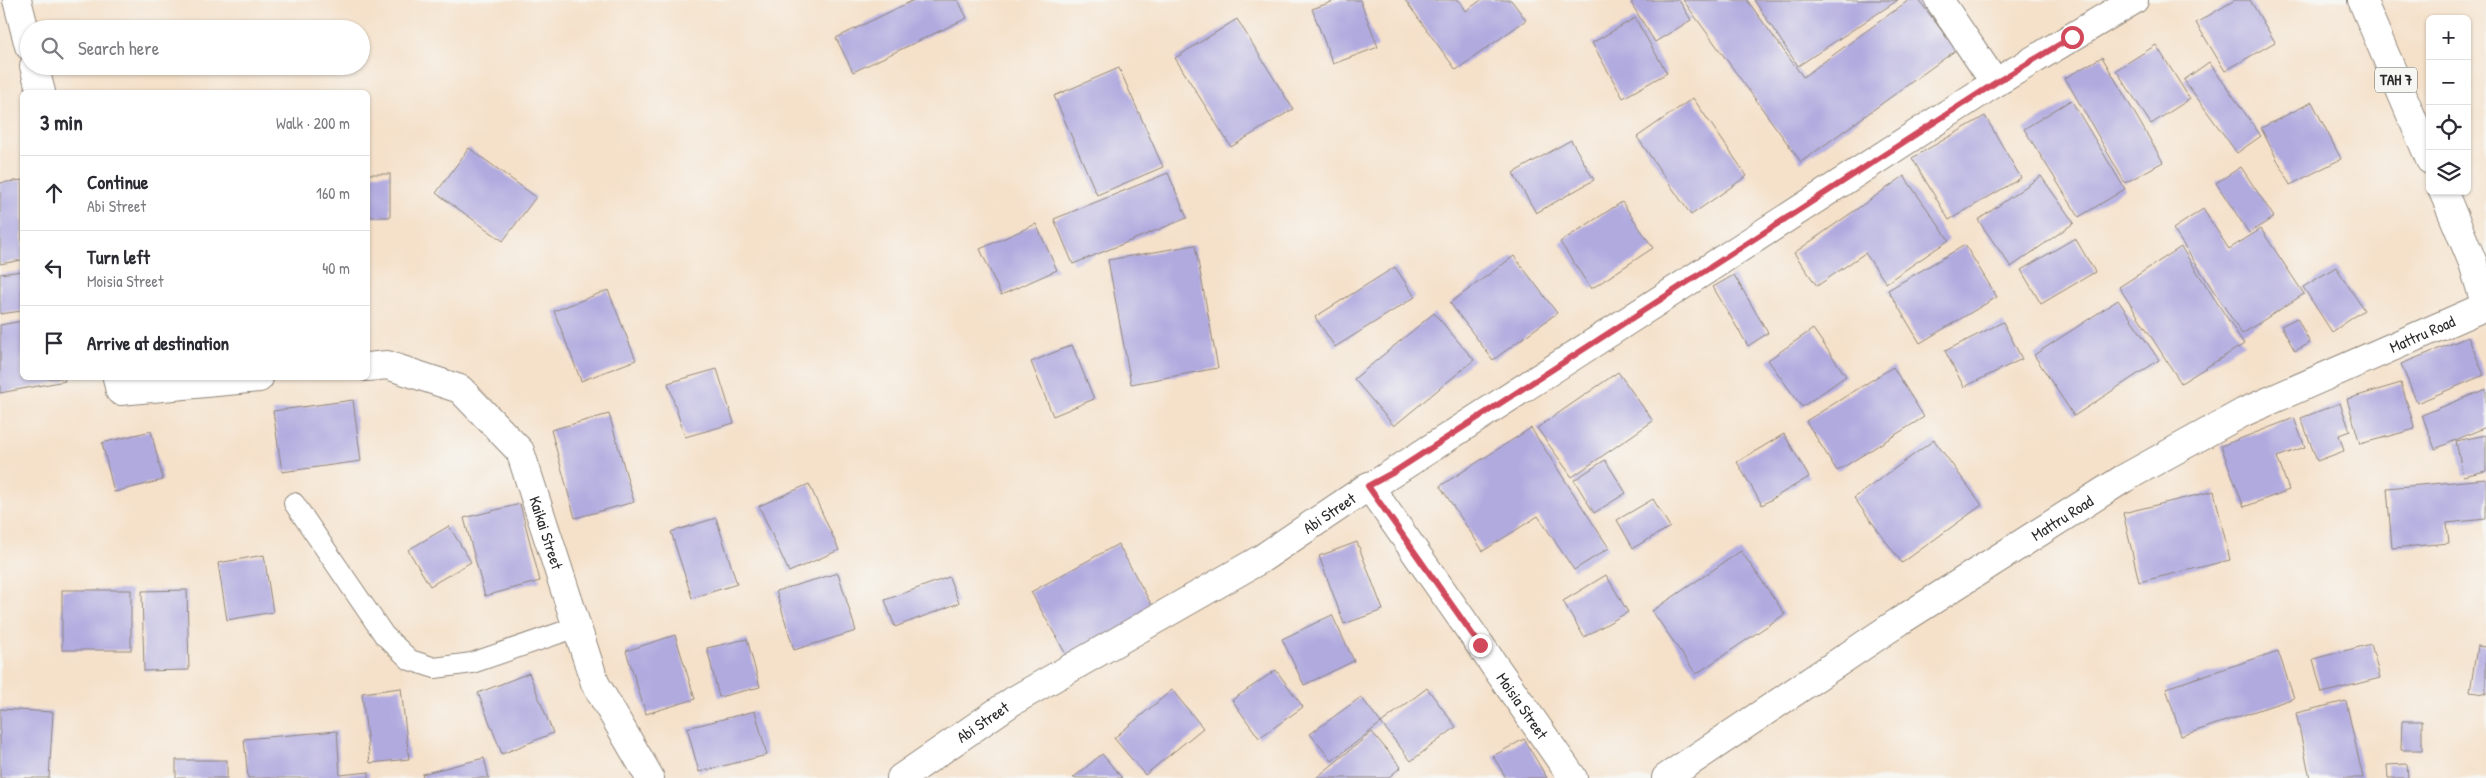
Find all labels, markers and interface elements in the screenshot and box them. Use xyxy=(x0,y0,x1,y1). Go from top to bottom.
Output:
map controls xyxy=(2426,15,2471,195)
button: + xyxy=(2426,15,2471,60)
search box xyxy=(20,20,370,75)
route start xyxy=(2061,26,2084,49)
icon: search xyxy=(38,34,66,62)
text: Search here xyxy=(78,35,159,61)
button: − xyxy=(2426,60,2471,105)
road number: TAH 7 xyxy=(2375,68,2417,92)
button: locate xyxy=(2426,105,2471,150)
text: 3 min xyxy=(40,108,83,137)
text: Walk · 200 m xyxy=(276,112,350,134)
button: layers xyxy=(2426,150,2471,195)
text: Continue xyxy=(87,169,148,195)
icon: ahead xyxy=(40,179,68,207)
text: 160 m xyxy=(316,182,350,204)
text: Abi Street xyxy=(87,195,146,217)
text: Turn left xyxy=(87,244,150,270)
icon: left xyxy=(40,254,68,282)
text: 40 m xyxy=(322,257,350,279)
text: Moisia Street xyxy=(87,270,164,292)
street label: Mattru Road xyxy=(2386,310,2458,358)
icon: arrive xyxy=(40,329,68,357)
text: Arrive at destination xyxy=(87,330,229,356)
street label: Abi Street xyxy=(1299,487,1360,539)
street label: Mattru Road xyxy=(2027,490,2097,546)
street label: Kaikai Street xyxy=(524,493,569,573)
route end xyxy=(1469,634,1492,657)
street label: Moisia Street xyxy=(1492,668,1554,744)
street label: Abi Street xyxy=(952,696,1014,748)

